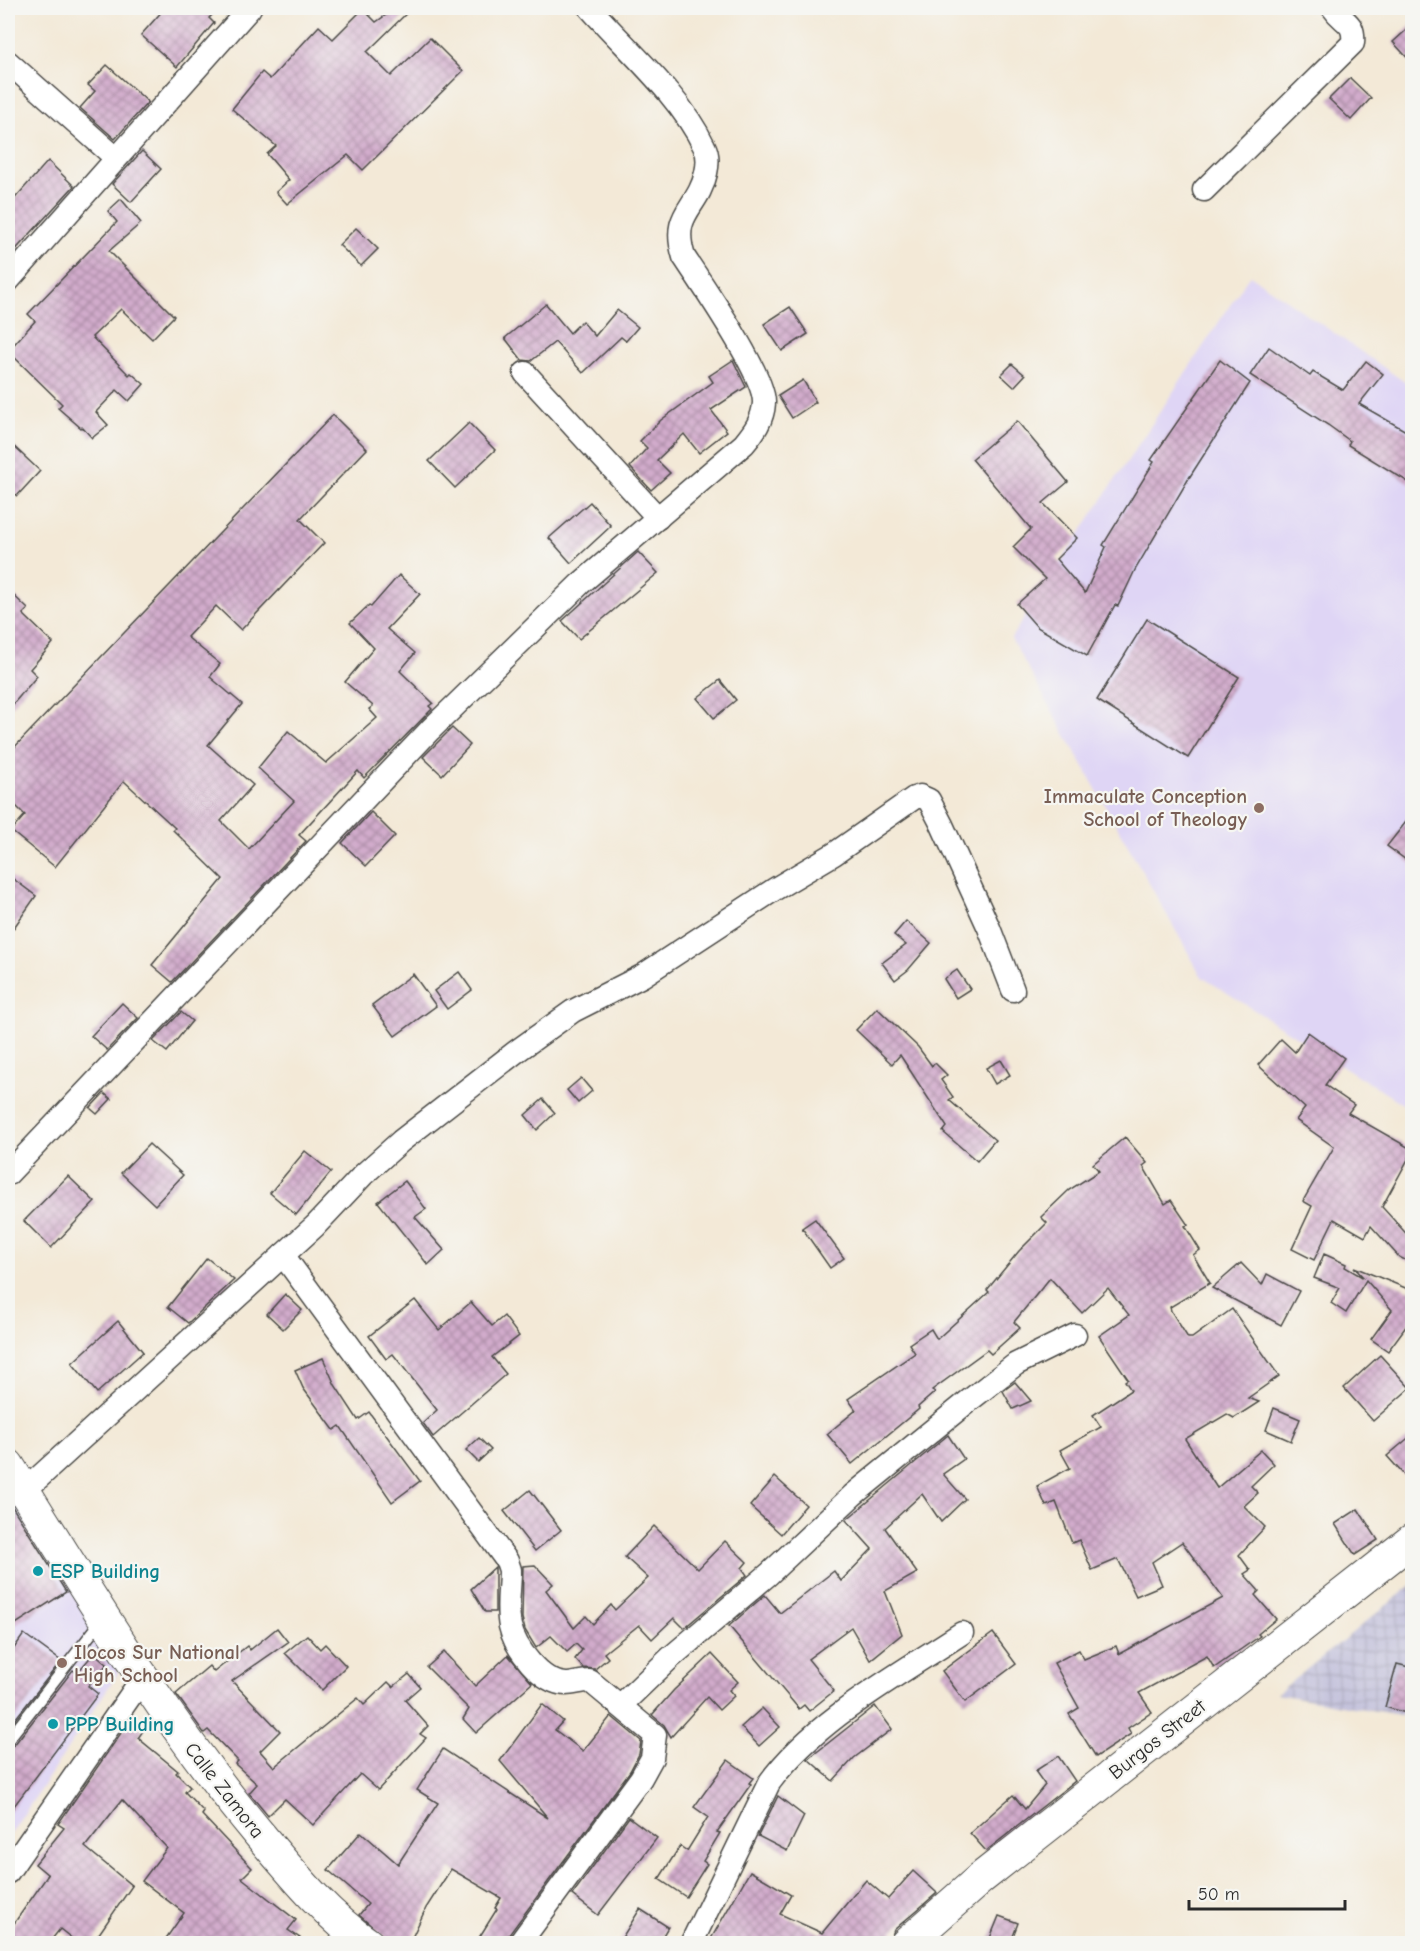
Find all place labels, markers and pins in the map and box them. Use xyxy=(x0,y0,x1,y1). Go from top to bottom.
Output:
place label: Immaculate Conception School of Theology xyxy=(1044,785,1248,831)
marker: Immaculate Conception School of Theology xyxy=(1252,801,1266,815)
place label: ESP Building xyxy=(50,1560,160,1583)
marker: ESP Building xyxy=(31,1564,45,1578)
place label: Ilocos Sur National High School xyxy=(74,1641,240,1687)
marker: Ilocos Sur National High School xyxy=(55,1656,69,1670)
place label: PPP Building xyxy=(65,1713,175,1736)
marker: PPP Building xyxy=(46,1717,60,1731)

